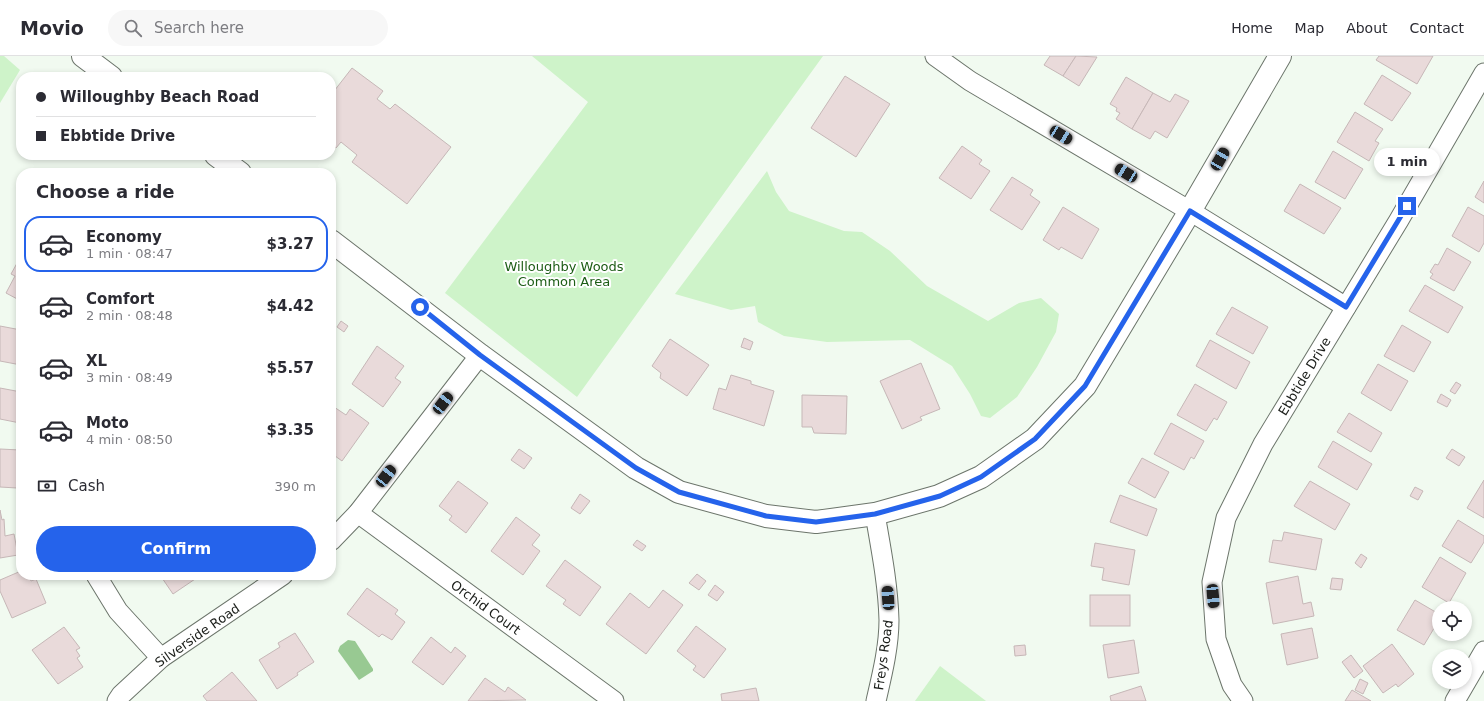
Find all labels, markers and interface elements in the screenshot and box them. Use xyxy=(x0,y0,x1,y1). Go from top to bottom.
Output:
search box xyxy=(108,10,388,46)
text: Movio xyxy=(20,17,84,39)
icon: search xyxy=(122,17,144,39)
text: Search here xyxy=(154,19,244,37)
text: Home xyxy=(1231,20,1273,36)
text: Map xyxy=(1295,20,1324,36)
text: About xyxy=(1346,20,1388,36)
text: Contact xyxy=(1410,20,1464,36)
text: Willoughby Beach Road xyxy=(60,88,259,106)
car xyxy=(1048,124,1074,146)
text: Ebbtide Drive xyxy=(60,127,175,145)
car xyxy=(1209,146,1231,172)
callout: 1 min xyxy=(1374,148,1440,176)
text: 1 min xyxy=(1387,154,1427,169)
car xyxy=(1113,162,1139,184)
text: Choose a ride xyxy=(36,181,175,202)
route end xyxy=(1398,197,1416,215)
icon: car xyxy=(38,226,74,262)
text: Economy xyxy=(86,228,162,246)
text: $3.27 xyxy=(267,235,314,253)
text: 1 min · 08:47 xyxy=(86,246,173,261)
park label: Willoughby Woods Common Area xyxy=(504,259,624,289)
icon: car xyxy=(38,288,74,324)
text: Comfort xyxy=(86,290,154,308)
text: $4.42 xyxy=(267,297,314,315)
route start xyxy=(411,298,429,316)
text: 2 min · 08:48 xyxy=(86,308,173,323)
street label: Ebbtide Drive xyxy=(1275,334,1334,418)
icon: car xyxy=(38,350,74,386)
text: XL xyxy=(86,352,107,370)
text: $5.57 xyxy=(267,359,314,377)
text: 3 min · 08:49 xyxy=(86,370,173,385)
car xyxy=(431,390,455,416)
icon: car xyxy=(38,412,74,448)
text: Moto xyxy=(86,414,129,432)
text: $3.35 xyxy=(267,421,314,439)
text: 4 min · 08:50 xyxy=(86,432,173,447)
car xyxy=(374,463,398,489)
icon: cash xyxy=(36,475,58,497)
text: Cash xyxy=(68,477,105,495)
text: 390 m xyxy=(274,479,316,494)
button: Confirm xyxy=(36,526,316,572)
street label: Orchid Court xyxy=(448,577,523,638)
car xyxy=(1206,584,1220,608)
car xyxy=(881,586,895,610)
street label: Silverside Road xyxy=(152,601,243,670)
map controls xyxy=(1432,601,1472,689)
button: locate xyxy=(1432,601,1472,641)
street label: Freys Road xyxy=(871,619,896,691)
button: layers xyxy=(1432,649,1472,689)

